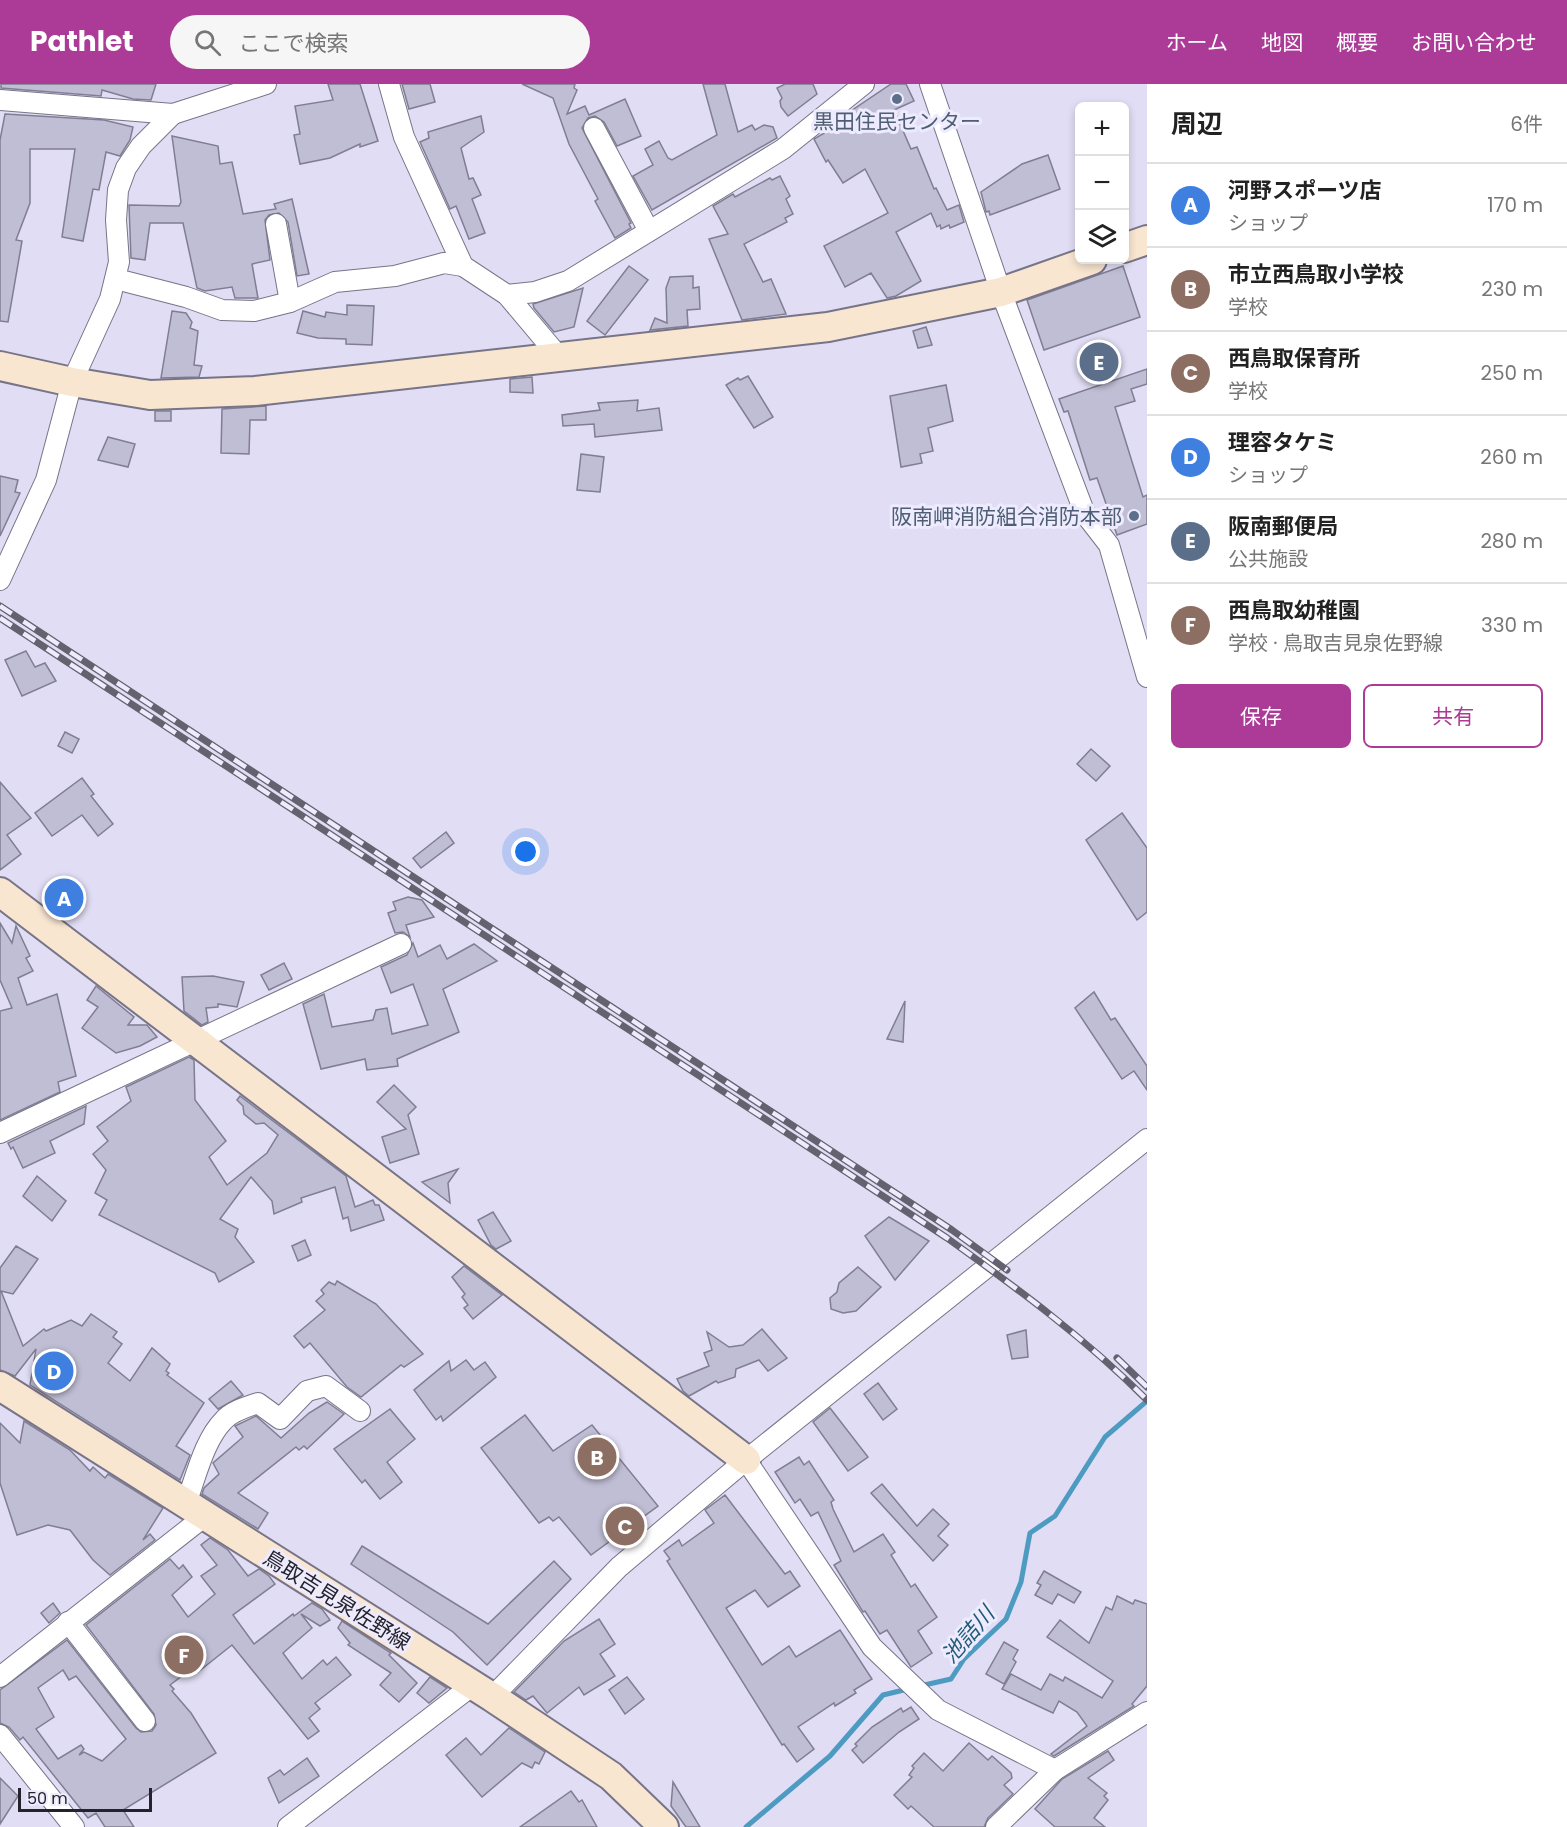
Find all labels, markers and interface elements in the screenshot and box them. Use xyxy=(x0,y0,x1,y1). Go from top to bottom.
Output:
search box xyxy=(170,15,590,69)
text: Pathlet xyxy=(30,22,134,61)
icon: search xyxy=(191,26,224,59)
text: ここで検索 xyxy=(239,28,349,59)
text: ホーム xyxy=(1166,28,1228,57)
text: 地図 xyxy=(1261,28,1303,57)
text: 概要 xyxy=(1336,28,1378,57)
text: お問い合わせ xyxy=(1411,28,1537,57)
marker: 黒田住民センター xyxy=(890,92,904,106)
map controls xyxy=(1075,102,1129,264)
button: + xyxy=(1075,102,1129,156)
text: 周辺 xyxy=(1171,106,1223,142)
place label: 黒田住民センター xyxy=(813,107,981,136)
text: 6件 xyxy=(1510,110,1543,138)
button: − xyxy=(1075,156,1129,210)
text: 河野スポーツ店 xyxy=(1228,175,1382,206)
text: A xyxy=(1183,191,1198,219)
text: 170 m xyxy=(1487,191,1543,219)
text: ショップ xyxy=(1228,209,1308,237)
button: layers xyxy=(1075,210,1129,264)
text: 市立西鳥取小学校 xyxy=(1228,259,1404,290)
text: B xyxy=(1184,275,1197,303)
text: 230 m xyxy=(1481,275,1543,303)
text: 学校 xyxy=(1228,293,1268,321)
pin: E xyxy=(1080,340,1118,384)
text: 西鳥取保育所 xyxy=(1228,343,1360,374)
text: C xyxy=(1183,359,1198,387)
text: 250 m xyxy=(1480,359,1543,387)
text: 学校 xyxy=(1228,377,1268,405)
text: 理容タケミ xyxy=(1228,427,1337,458)
text: D xyxy=(1183,443,1198,471)
text: 260 m xyxy=(1480,443,1543,471)
text: ショップ xyxy=(1228,461,1308,489)
place label: 阪南岬消防組合消防本部 xyxy=(891,502,1122,531)
marker: 阪南岬消防組合消防本部 xyxy=(1127,509,1141,523)
text: 阪南郵便局 xyxy=(1228,511,1338,542)
text: E xyxy=(1185,527,1196,555)
text: 280 m xyxy=(1480,527,1543,555)
text: 公共施設 xyxy=(1228,545,1308,573)
text: 西鳥取幼稚園 xyxy=(1228,595,1360,626)
text: F xyxy=(1185,611,1196,639)
text: 330 m xyxy=(1481,611,1543,639)
text: 学校 · 鳥取吉見泉佐野線 xyxy=(1228,629,1443,657)
button: 保存 xyxy=(1171,684,1351,748)
button: 共有 xyxy=(1363,684,1543,748)
your location xyxy=(511,837,540,866)
pin: A xyxy=(44,876,84,920)
pin: D xyxy=(34,1348,74,1394)
pin: B xyxy=(578,1434,616,1480)
pin: C xyxy=(606,1504,644,1548)
street label: 鳥取吉見泉佐野線 xyxy=(258,1543,416,1657)
water label: 池詰川 xyxy=(935,1598,1003,1670)
pin: F xyxy=(164,1632,204,1678)
scale bar xyxy=(18,1785,152,1812)
text: 50 m xyxy=(27,1787,68,1810)

